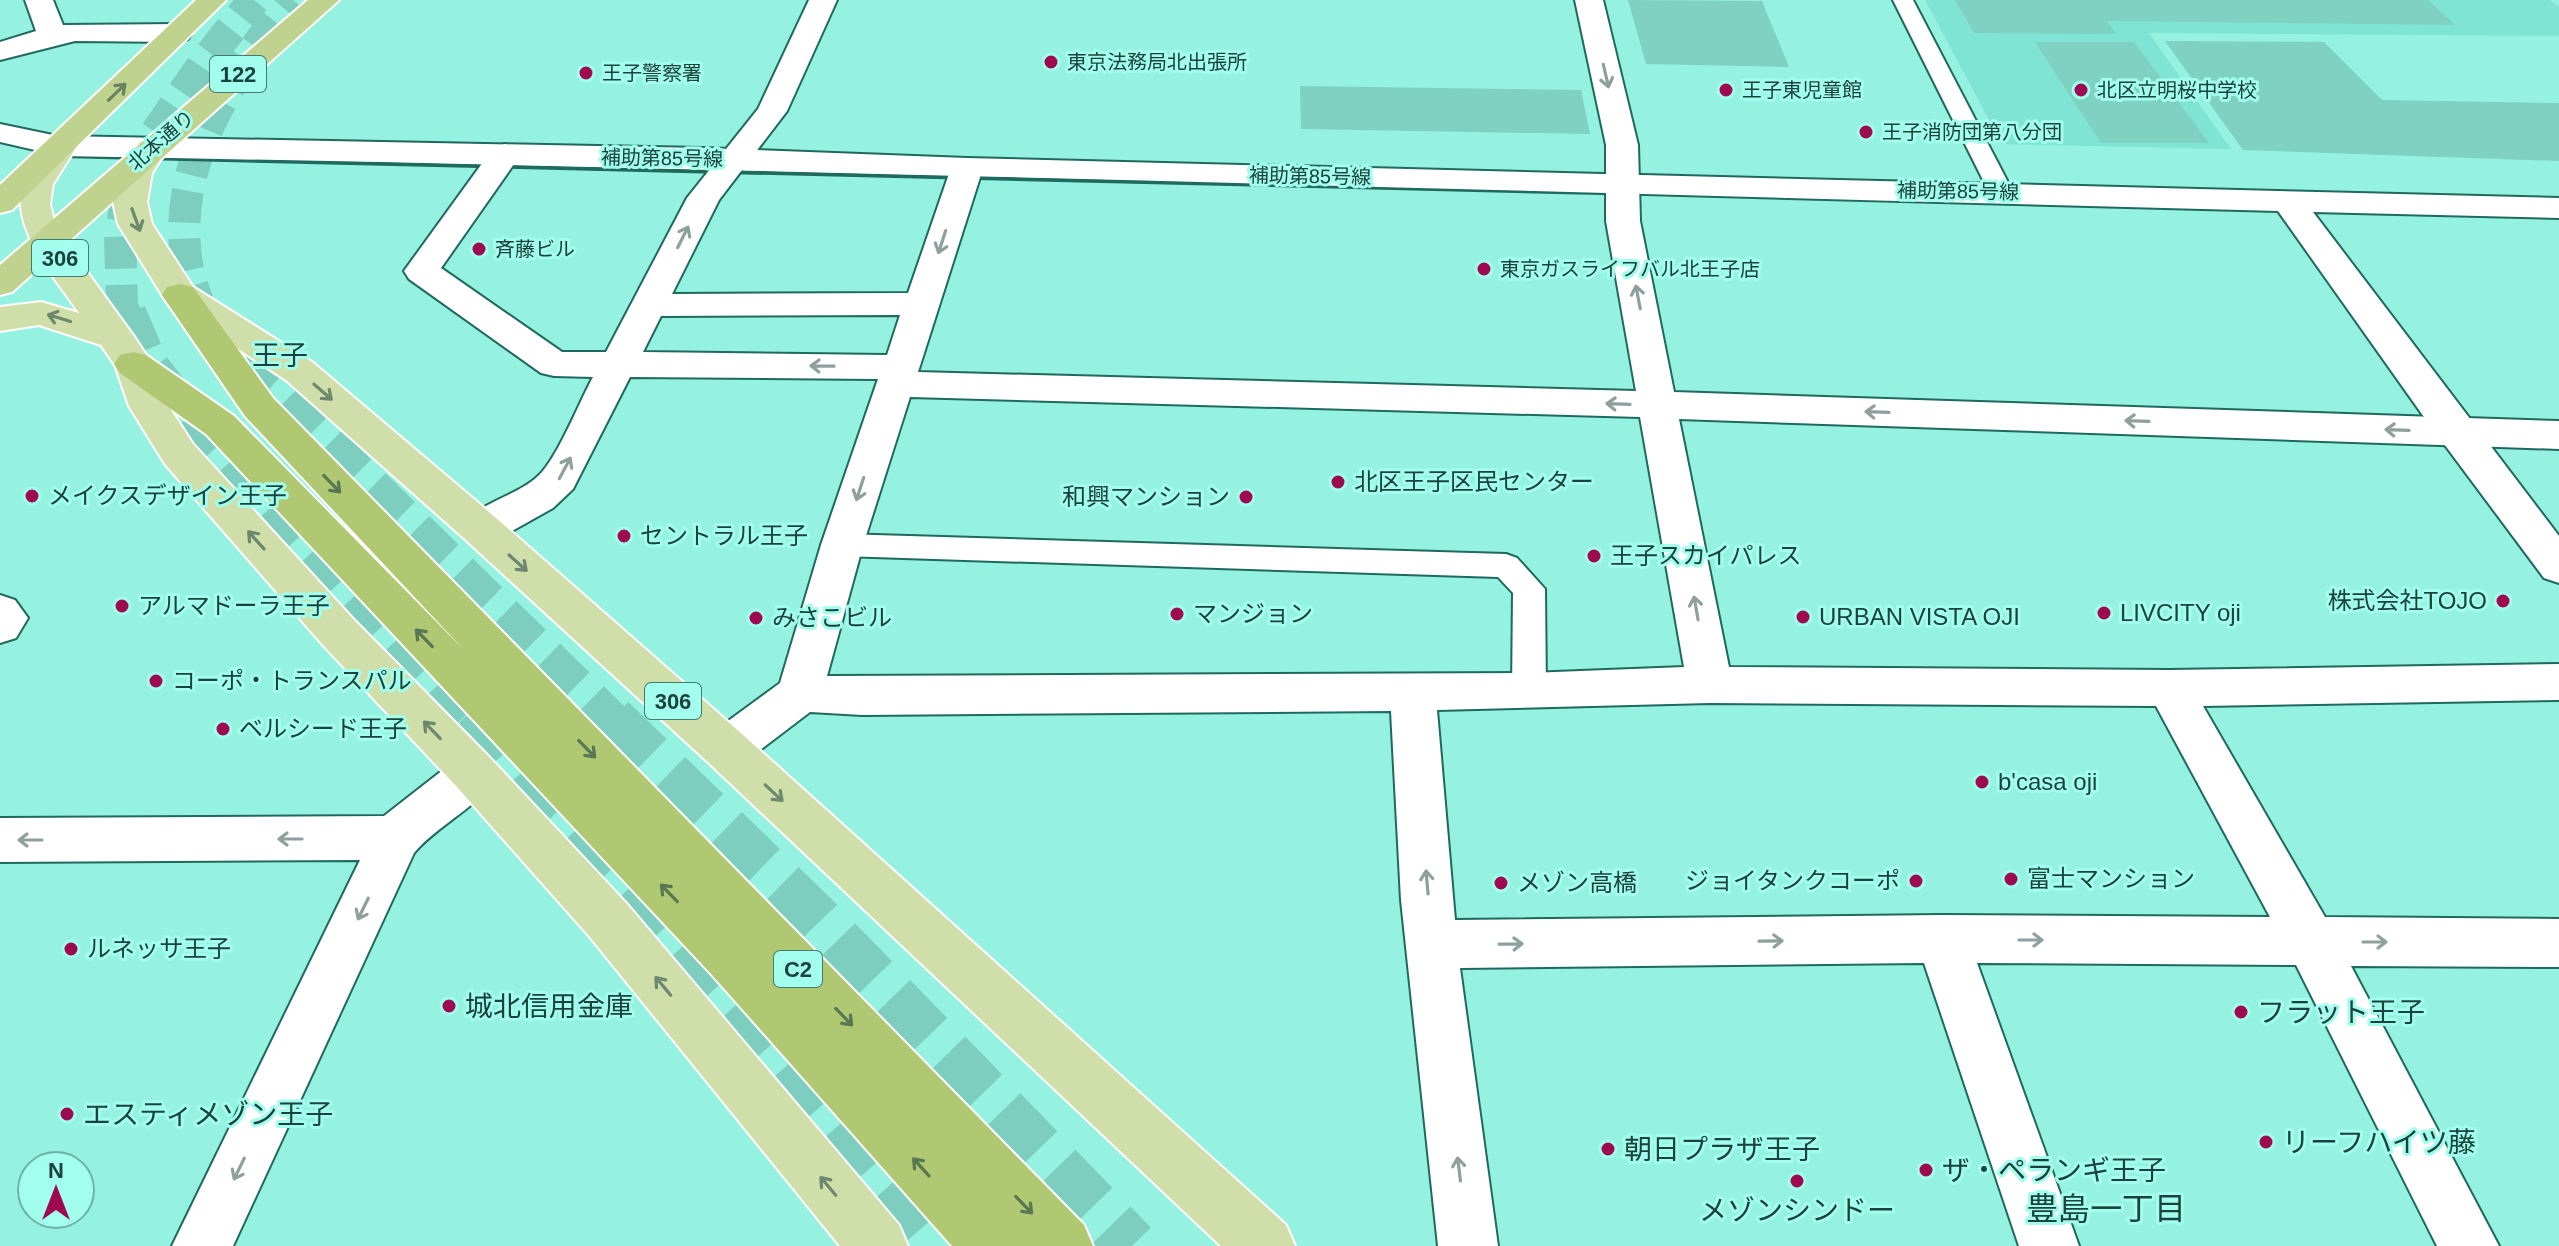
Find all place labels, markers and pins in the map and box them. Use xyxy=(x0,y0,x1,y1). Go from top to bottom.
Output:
place label: 東京法務局北出張所 xyxy=(1067,51,1247,73)
marker: 東京法務局北出張所 xyxy=(1042,53,1060,71)
place label: 王子警察署 xyxy=(602,62,702,84)
marker: 王子警察署 xyxy=(577,64,595,82)
place label: 王子東児童館 xyxy=(1742,79,1862,101)
place label: 北区立明桜中学校 xyxy=(2097,79,2257,101)
marker: 王子東児童館 xyxy=(1717,81,1735,99)
marker: 北区立明桜中学校 xyxy=(2072,81,2090,99)
place label: 王子消防団第八分団 xyxy=(1882,121,2062,143)
marker: 王子消防団第八分団 xyxy=(1857,123,1875,141)
place label: 斉藤ビル xyxy=(495,238,575,260)
marker: 斉藤ビル xyxy=(470,240,488,258)
place label: 東京ガスライフバル北王子店 xyxy=(1500,258,1760,280)
marker: 東京ガスライフバル北王子店 xyxy=(1475,260,1493,278)
place label: 北区王子区民センター xyxy=(1354,468,1594,495)
marker: 北区王子区民センター xyxy=(1329,473,1347,491)
place label: メイクスデザイン王子 xyxy=(48,482,287,509)
place label: 和興マンション xyxy=(1062,483,1230,510)
marker: メイクスデザイン王子 xyxy=(23,487,41,505)
marker: 和興マンション xyxy=(1237,488,1255,506)
place label: セントラル王子 xyxy=(640,522,808,549)
marker: セントラル王子 xyxy=(615,527,633,545)
place label: 王子スカイパレス xyxy=(1610,542,1802,569)
marker: 王子スカイパレス xyxy=(1585,547,1603,565)
place label: 株式会社TOJO xyxy=(2327,587,2487,614)
place label: アルマドーラ王子 xyxy=(138,592,330,619)
marker: 株式会社TOJO xyxy=(2494,592,2512,610)
marker: アルマドーラ王子 xyxy=(113,597,131,615)
place label: LIVCITY oji xyxy=(2120,599,2241,626)
place label: マンジョン xyxy=(1193,600,1313,627)
place label: URBAN VISTA OJI xyxy=(1819,603,2020,630)
place label: みさこビル xyxy=(772,604,892,631)
marker: LIVCITY oji xyxy=(2095,604,2113,622)
marker: マンジョン xyxy=(1168,605,1186,623)
marker: URBAN VISTA OJI xyxy=(1794,608,1812,626)
marker: みさこビル xyxy=(747,609,765,627)
place label: コーポ・トランスパル xyxy=(172,667,412,694)
marker: コーポ・トランスパル xyxy=(147,672,165,690)
place label: ベルシード王子 xyxy=(239,715,407,742)
marker: ベルシード王子 xyxy=(214,720,232,738)
place label: b'casa oji xyxy=(1998,768,2097,795)
marker: b'casa oji xyxy=(1973,773,1991,791)
place label: 富士マンション xyxy=(2027,865,2195,892)
place label: ジョイタンクコーポ xyxy=(1685,867,1900,894)
place label: メゾン高橋 xyxy=(1517,869,1637,896)
marker: 富士マンション xyxy=(2002,870,2020,888)
marker: ジョイタンクコーポ xyxy=(1907,872,1925,890)
marker: メゾン高橋 xyxy=(1492,874,1510,892)
place label: ルネッサ王子 xyxy=(87,935,231,962)
marker: ルネッサ王子 xyxy=(62,940,80,958)
place label: 城北信用金庫 xyxy=(465,991,633,1022)
marker: 城北信用金庫 xyxy=(440,997,458,1015)
place label: フラット王子 xyxy=(2257,997,2425,1028)
marker: フラット王子 xyxy=(2232,1003,2250,1021)
place label: エスティメゾン王子 xyxy=(83,1099,333,1130)
marker: エスティメゾン王子 xyxy=(58,1105,76,1123)
place label: リーフハイツ藤 xyxy=(2282,1127,2476,1158)
marker: リーフハイツ藤 xyxy=(2257,1133,2275,1151)
place label: 朝日プラザ王子 xyxy=(1624,1134,1820,1165)
marker: 朝日プラザ王子 xyxy=(1599,1140,1617,1158)
place label: ザ・ペランギ王子 xyxy=(1942,1155,2166,1186)
marker: ザ・ペランギ王子 xyxy=(1917,1161,1935,1179)
marker: メゾンシンドー xyxy=(1788,1172,1806,1190)
place label: メゾンシンドー xyxy=(1699,1195,1895,1226)

